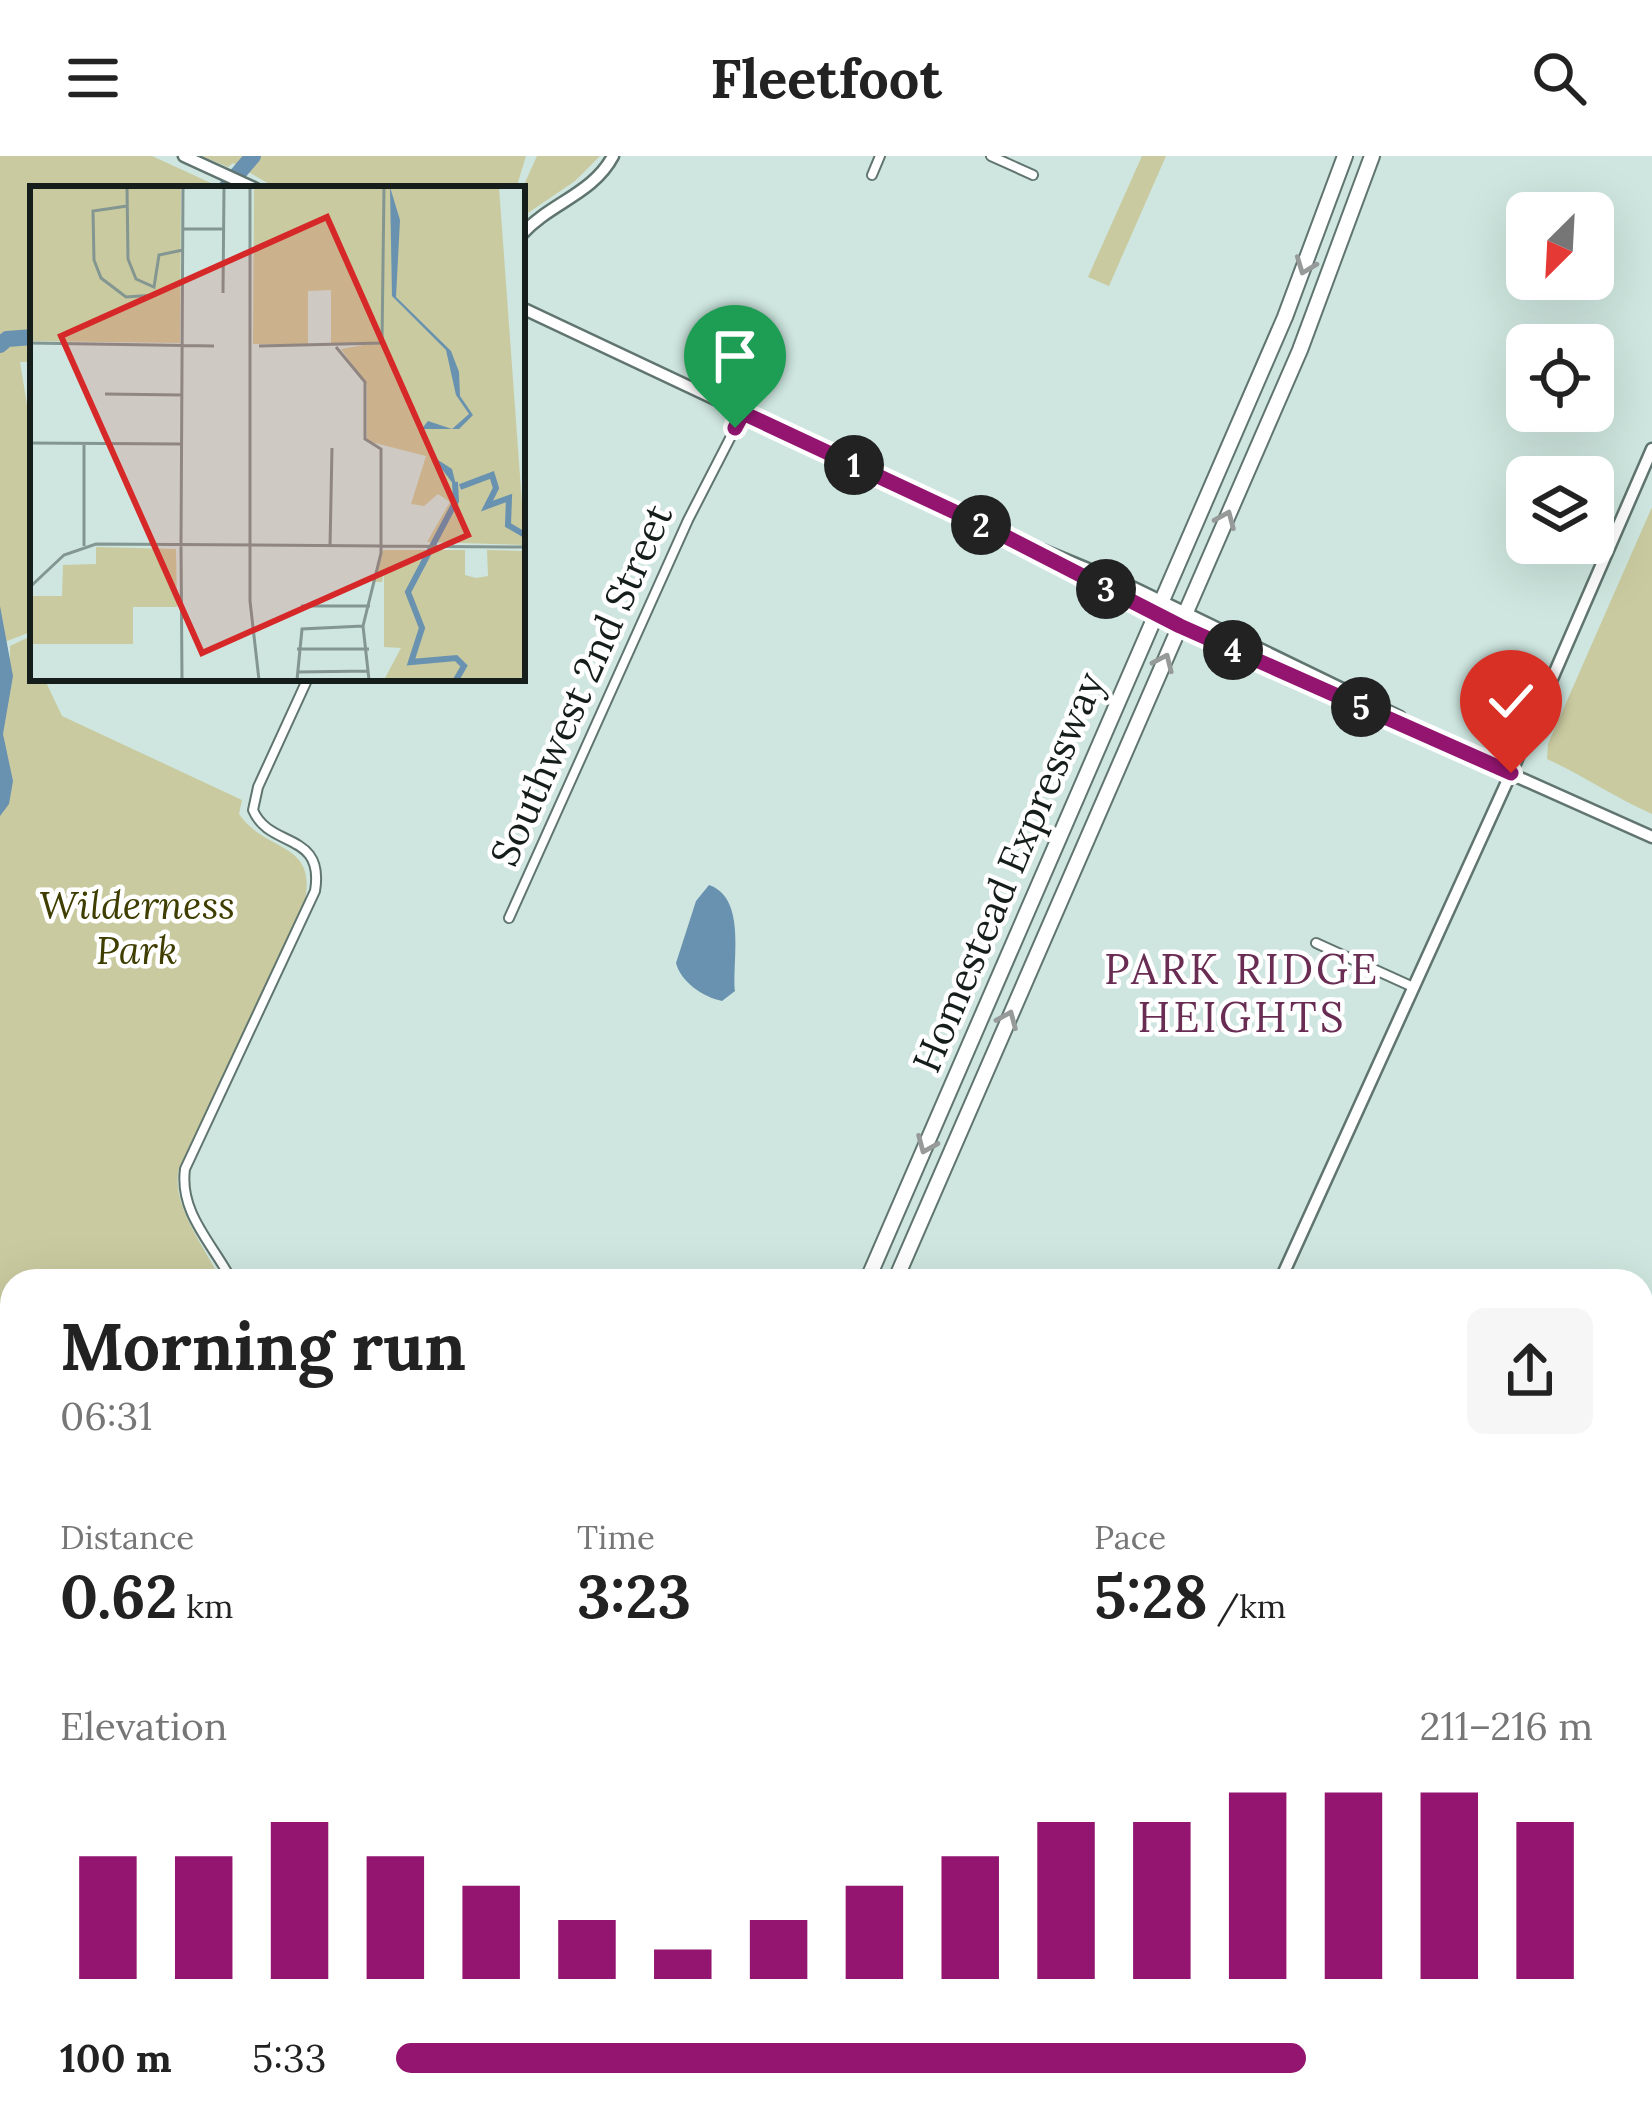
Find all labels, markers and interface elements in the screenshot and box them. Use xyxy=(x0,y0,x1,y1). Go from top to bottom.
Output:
text: Fleetfoot xyxy=(710,44,942,113)
icon: menu xyxy=(60,45,126,111)
icon: search xyxy=(1526,45,1592,111)
inset map xyxy=(30,186,525,681)
north arrow xyxy=(1506,192,1614,300)
map controls xyxy=(1506,192,1614,564)
one-way arrow xyxy=(1295,254,1320,275)
pin xyxy=(684,305,786,428)
icon: arrive xyxy=(702,323,768,389)
button: locate xyxy=(1506,324,1614,432)
pin: 1 xyxy=(824,435,884,495)
text: 1 xyxy=(847,444,861,486)
button: layers xyxy=(1506,456,1614,564)
pin: 2 xyxy=(951,495,1011,555)
street label: Southwest 2nd Street xyxy=(479,496,683,874)
text: 2 xyxy=(972,504,990,546)
one-way arrow xyxy=(1212,510,1236,531)
pin: 3 xyxy=(1076,559,1136,619)
text: 3 xyxy=(1097,568,1115,610)
pin: 4 xyxy=(1203,620,1263,680)
text: 4 xyxy=(1224,629,1242,671)
pin xyxy=(1460,650,1562,773)
one-way arrow xyxy=(1150,653,1174,674)
street label: Homestead Expressway xyxy=(901,664,1115,1079)
icon: check xyxy=(1478,668,1544,734)
pin: 5 xyxy=(1331,677,1391,737)
text: 5 xyxy=(1352,686,1370,728)
park label: Wilderness Park xyxy=(39,880,235,975)
district label: PARK RIDGE HEIGHTS xyxy=(1104,942,1380,1044)
one-way arrow xyxy=(994,1010,1018,1032)
one-way arrow xyxy=(916,1133,940,1154)
text: Morning run xyxy=(60,1304,466,1388)
button: share xyxy=(1467,1308,1593,1434)
text: 06:31 xyxy=(60,1391,152,1441)
text: Distance xyxy=(60,1516,194,1558)
text: Time xyxy=(577,1516,655,1558)
text: Pace xyxy=(1094,1516,1166,1558)
text: 0.62 xyxy=(60,1558,178,1634)
text: 3:23 xyxy=(577,1558,691,1634)
text: 5:28 xyxy=(1094,1558,1208,1634)
text: km xyxy=(178,1585,234,1627)
text: /km xyxy=(1208,1585,1286,1627)
text: Elevation xyxy=(60,1701,228,1751)
text: 211–216 m xyxy=(1420,1701,1593,1751)
text: 100 m xyxy=(60,2033,172,2083)
text: 5:33 xyxy=(252,2033,326,2083)

